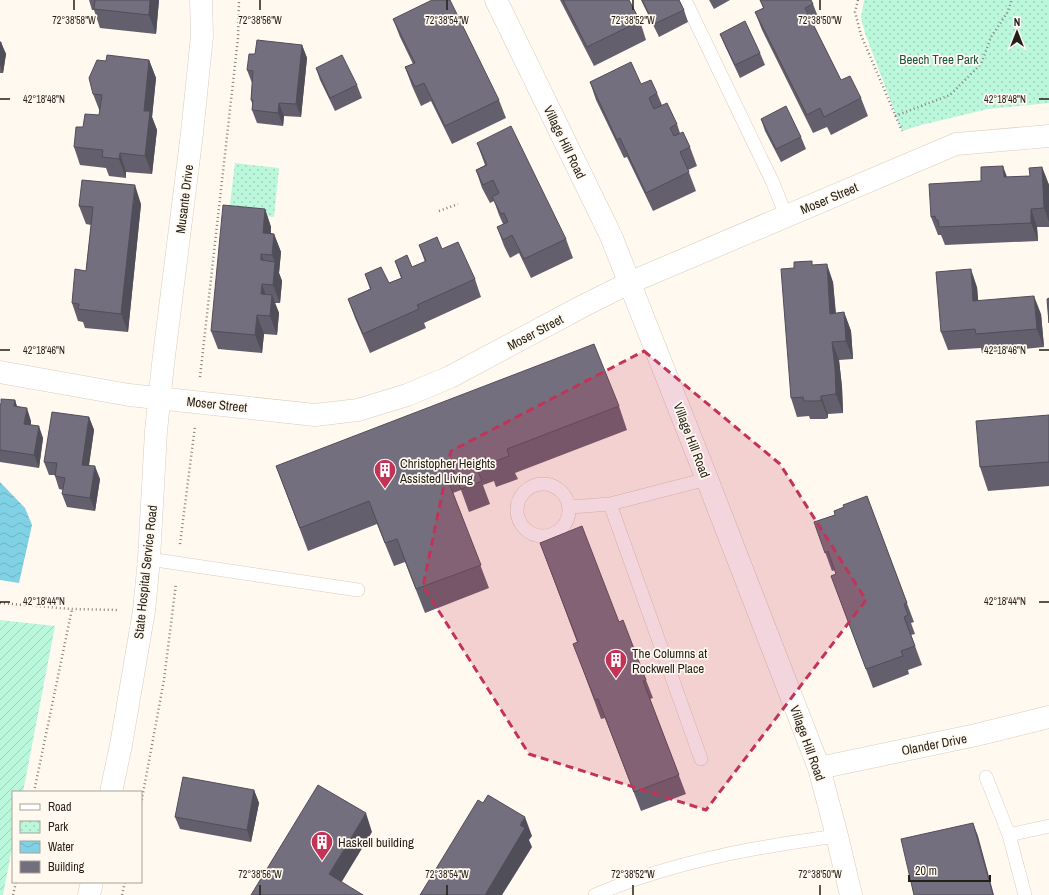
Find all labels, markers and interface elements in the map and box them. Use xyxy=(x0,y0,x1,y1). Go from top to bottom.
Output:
north arrow xyxy=(997,12,1037,52)
text: 72°38'58"W xyxy=(52,14,96,27)
text: 72°38'56"W xyxy=(238,14,282,27)
text: 72°38'54"W xyxy=(425,14,469,27)
text: 72°38'52"W xyxy=(611,14,655,27)
text: 72°38'50"W xyxy=(798,14,842,27)
text: N xyxy=(1014,15,1020,29)
park label: Beech Tree Park xyxy=(899,51,979,68)
text: 42°18'48"N xyxy=(23,93,65,106)
text: 42°18'48"N xyxy=(984,93,1026,106)
street label: Village Hill Road xyxy=(540,103,590,182)
street label: Musante Drive xyxy=(172,164,197,235)
street label: Moser Street xyxy=(798,179,861,218)
street label: Moser Street xyxy=(504,311,566,354)
text: 42°18'46"N xyxy=(23,344,65,357)
text: 42°18'46"N xyxy=(984,344,1026,357)
street label: Moser Street xyxy=(186,393,248,416)
street label: Village Hill Road xyxy=(669,400,714,480)
place label: Christopher Heights Assisted Living xyxy=(399,455,495,487)
building icon: Christopher Heights Assisted Living xyxy=(372,457,398,490)
street label: State Hospital Service Road xyxy=(130,504,161,640)
text: 42°18'44"N xyxy=(23,595,65,608)
text: 42°18'44"N xyxy=(984,595,1026,608)
place label: The Columns at Rockwell Place xyxy=(632,645,707,677)
building icon: The Columns at Rockwell Place xyxy=(603,647,629,680)
street label: Village Hill Road xyxy=(786,703,829,783)
street label: Olander Drive xyxy=(900,730,968,759)
legend xyxy=(12,791,142,883)
text: Road xyxy=(48,799,72,815)
text: Park xyxy=(48,819,68,835)
building icon: Haskell building xyxy=(309,829,335,862)
place label: Haskell building xyxy=(338,834,414,851)
text: Water xyxy=(48,839,75,855)
scale bar xyxy=(909,857,990,883)
text: Building xyxy=(48,859,85,875)
text: 20 m xyxy=(915,863,937,879)
text: 72°38'56"W xyxy=(238,868,282,881)
text: 72°38'54"W xyxy=(425,868,469,881)
text: 72°38'52"W xyxy=(611,868,655,881)
text: 72°38'50"W xyxy=(798,868,842,881)

